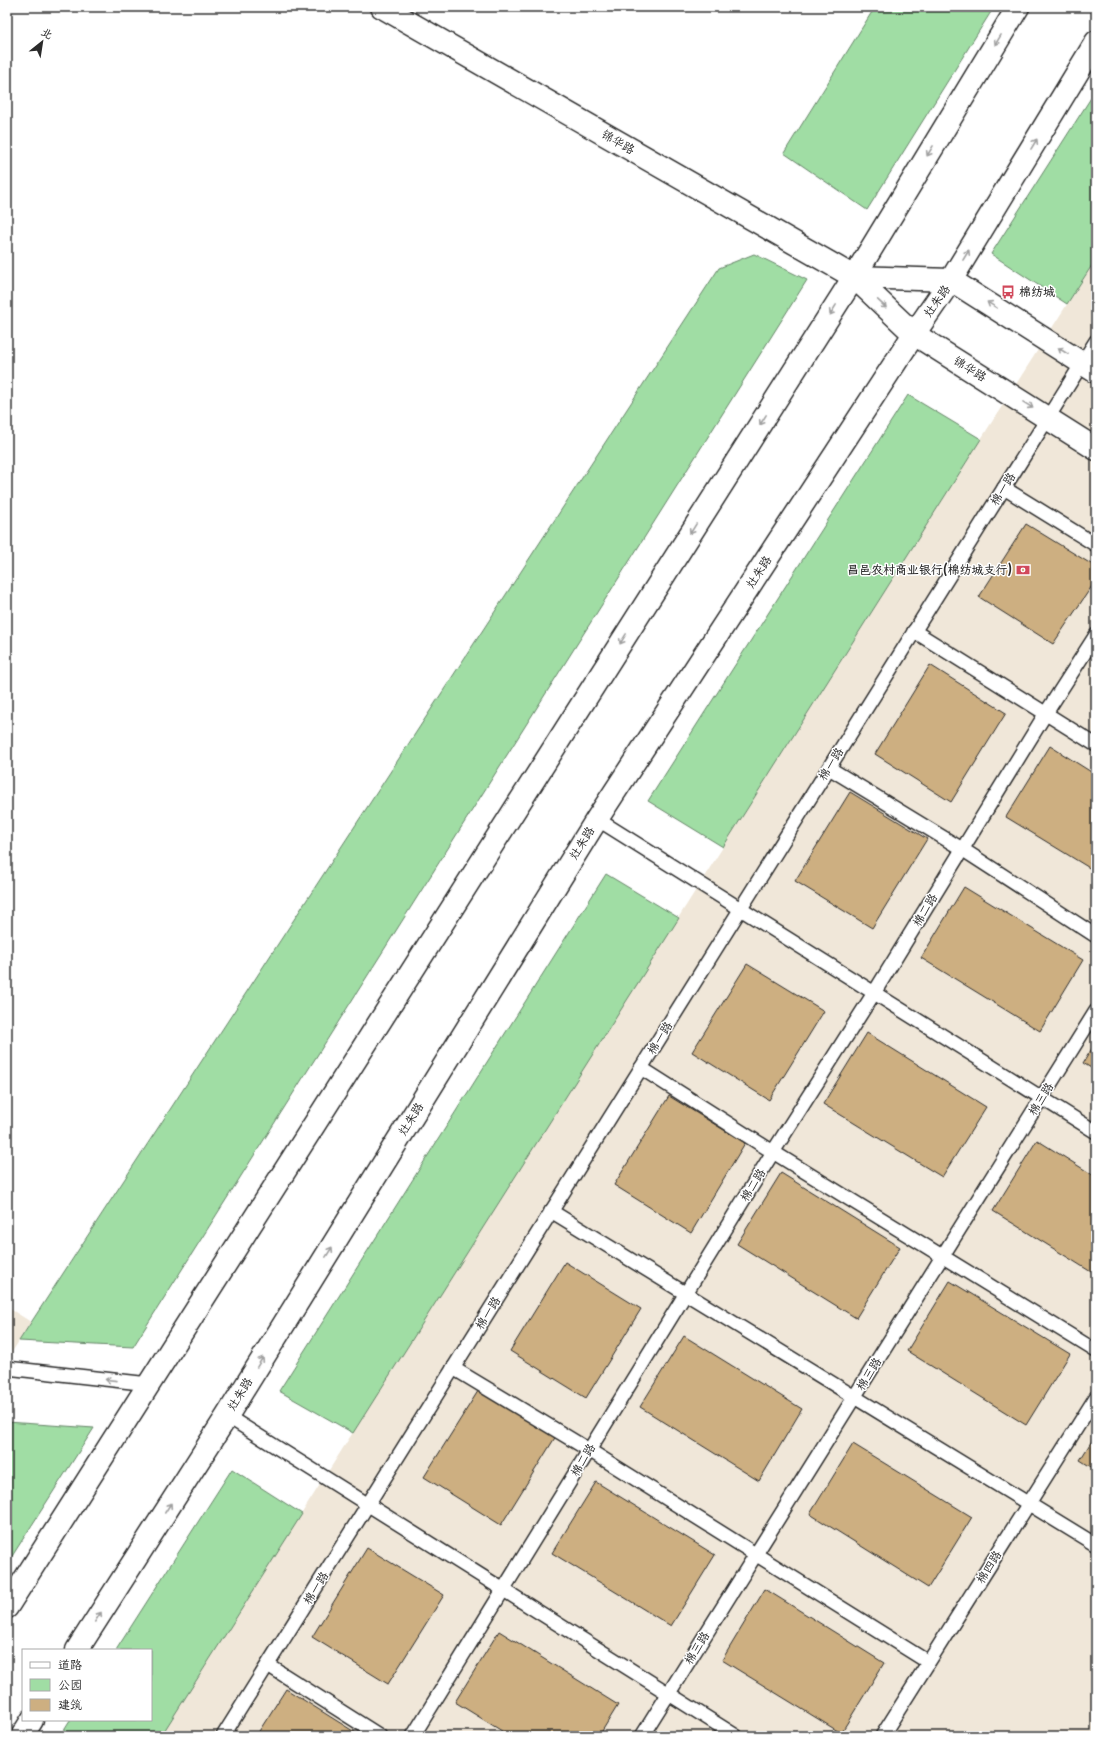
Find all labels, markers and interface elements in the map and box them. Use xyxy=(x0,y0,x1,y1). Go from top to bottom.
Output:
north arrow xyxy=(22,22,62,62)
text: 北 xyxy=(38,23,56,43)
one-way arrow xyxy=(993,34,1001,46)
street label: 锦华路 xyxy=(598,124,639,158)
one-way arrow xyxy=(1030,139,1038,150)
one-way arrow xyxy=(926,145,934,157)
one-way arrow xyxy=(963,249,971,261)
street label: 灶朱路 xyxy=(918,281,954,320)
place label: 棉纺城 xyxy=(1019,282,1055,300)
bus stop icon: 棉纺城 xyxy=(1000,284,1016,300)
one-way arrow xyxy=(877,299,887,309)
one-way arrow xyxy=(986,301,998,309)
one-way arrow xyxy=(829,304,837,315)
one-way arrow xyxy=(1057,346,1069,354)
street label: 锦华路 xyxy=(950,351,991,385)
one-way arrow xyxy=(1022,401,1033,410)
one-way arrow xyxy=(759,414,767,425)
street label: 棉一路 xyxy=(985,468,1019,509)
one-way arrow xyxy=(689,524,697,535)
street label: 灶朱路 xyxy=(741,551,776,591)
place label: 昌邑农村商业银行(棉纺城支行) xyxy=(847,560,1012,578)
bank icon: 昌邑农村商业银行(棉纺城支行) xyxy=(1015,562,1031,578)
one-way arrow xyxy=(619,633,627,645)
street label: 棉一路 xyxy=(813,743,847,784)
street label: 灶朱路 xyxy=(564,822,598,863)
street label: 棉二路 xyxy=(907,889,941,930)
street label: 棉一路 xyxy=(642,1017,676,1058)
street label: 棉三路 xyxy=(1023,1078,1057,1119)
street label: 灶朱路 xyxy=(393,1098,427,1139)
street label: 棉二路 xyxy=(735,1164,769,1205)
one-way arrow xyxy=(325,1246,333,1258)
street label: 棉一路 xyxy=(470,1292,504,1333)
street label: 棉三路 xyxy=(851,1353,885,1394)
one-way arrow xyxy=(256,1357,264,1368)
street label: 灶朱路 xyxy=(222,1373,256,1414)
one-way arrow xyxy=(105,1376,118,1384)
street label: 棉二路 xyxy=(565,1439,599,1480)
one-way arrow xyxy=(164,1502,172,1513)
street label: 棉四路 xyxy=(971,1546,1005,1587)
street label: 棉一路 xyxy=(298,1567,332,1608)
one-way arrow xyxy=(94,1612,102,1623)
street label: 棉三路 xyxy=(679,1627,713,1668)
legend xyxy=(22,1649,152,1721)
text: 道路 xyxy=(58,1655,82,1673)
text: 公园 xyxy=(58,1675,82,1693)
text: 建筑 xyxy=(58,1695,82,1713)

